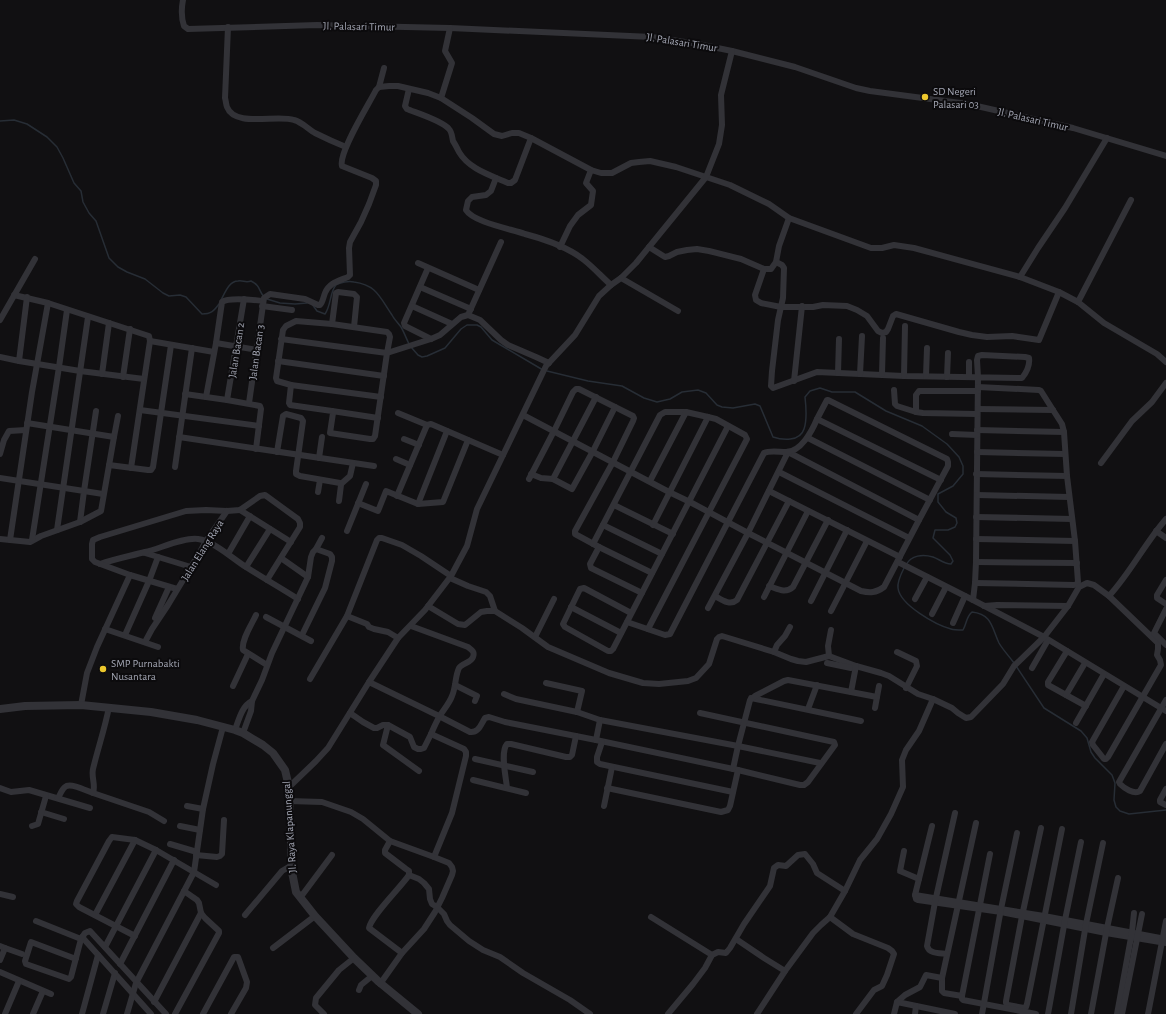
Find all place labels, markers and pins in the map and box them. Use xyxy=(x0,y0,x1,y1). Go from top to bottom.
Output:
place label: SD Negeri Palasari 03 xyxy=(933,86,979,110)
marker: SD Negeri Palasari 03 xyxy=(920,92,930,102)
place label: SMP Purnabakti Nusantara xyxy=(111,658,180,682)
marker: SMP Purnabakti Nusantara xyxy=(98,664,108,674)

